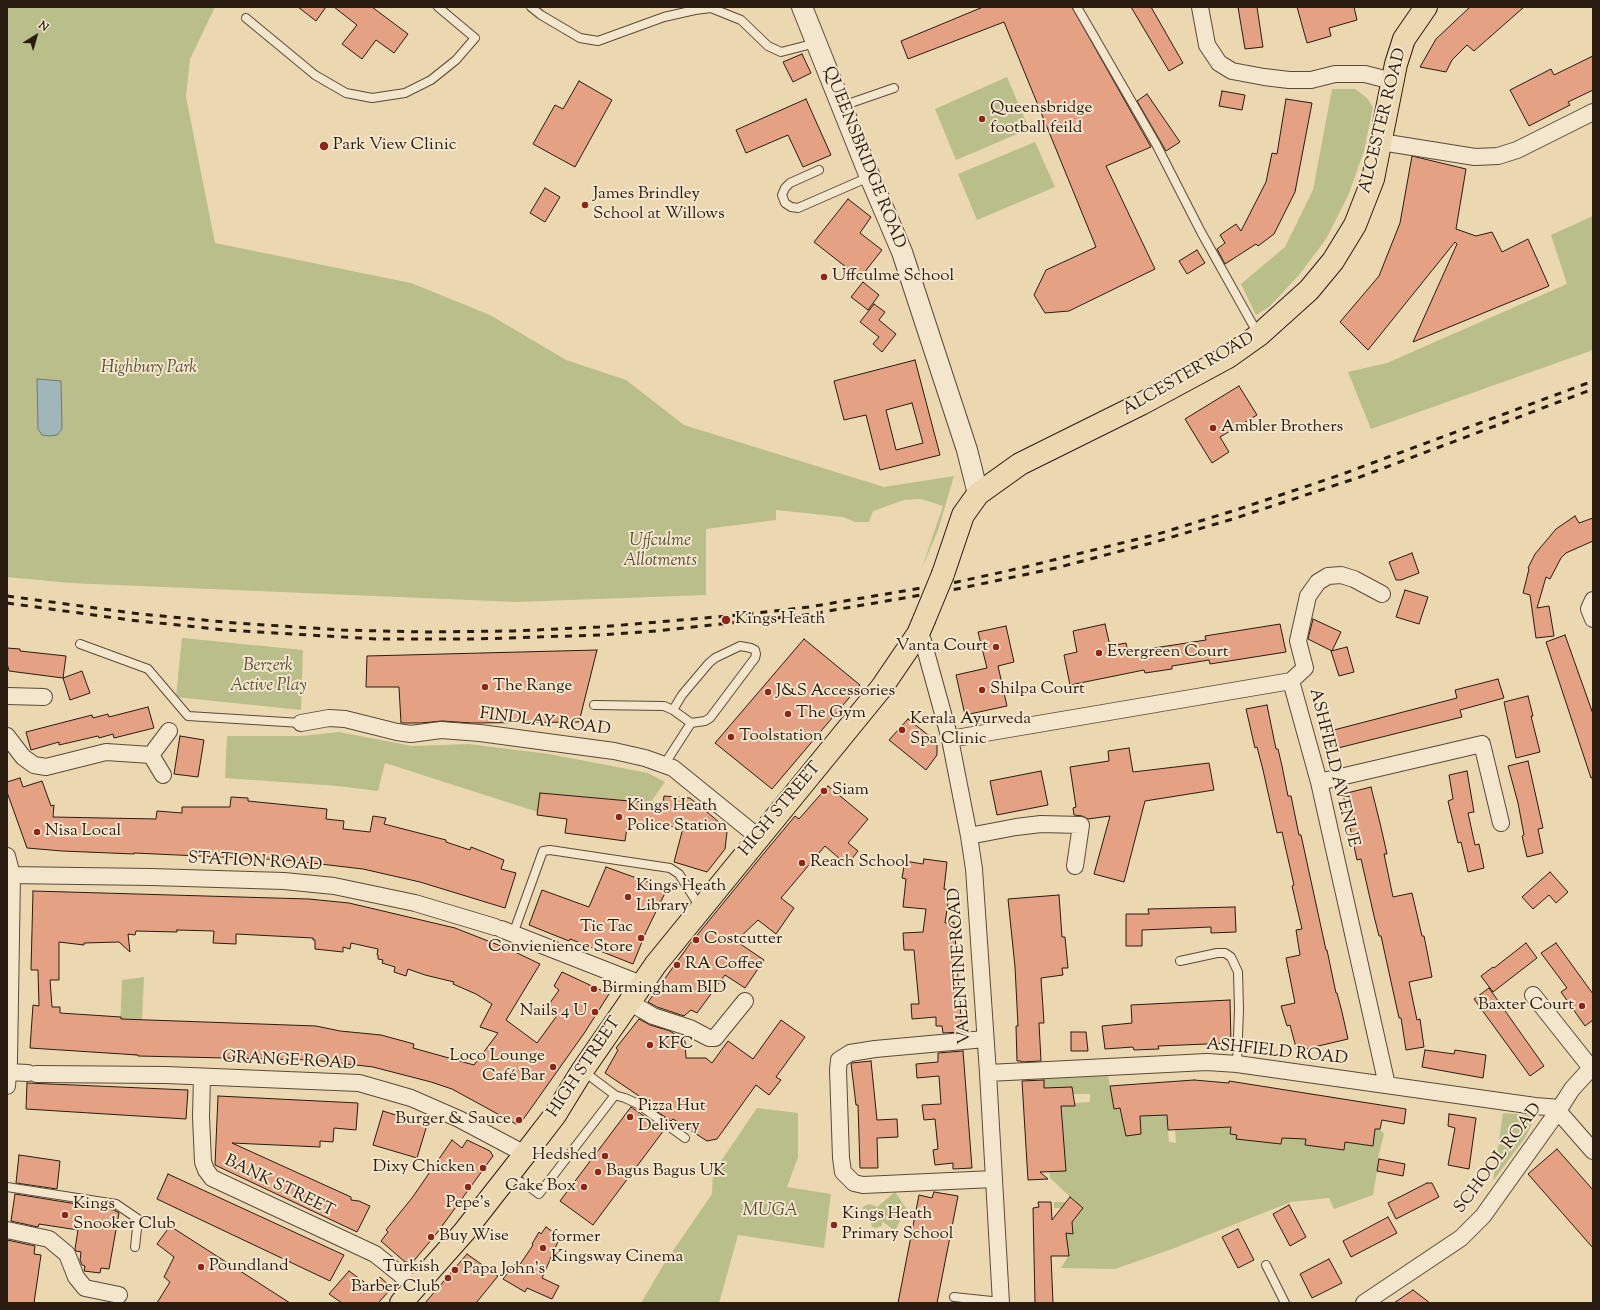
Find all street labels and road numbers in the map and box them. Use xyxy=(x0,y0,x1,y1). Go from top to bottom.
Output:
street label: ALCESTER ROAD xyxy=(1356,46,1412,196)
street label: QUEENSBRIDGE ROAD xyxy=(817,64,909,252)
street label: ALCESTER ROAD xyxy=(1119,329,1259,421)
street label: ASHFIELD AVENUE xyxy=(1303,687,1363,849)
street label: FINDLAY ROAD xyxy=(478,705,612,741)
street label: HIGH STREET xyxy=(736,759,826,861)
street label: STATION ROAD xyxy=(187,849,323,877)
street label: VALENTINE ROAD xyxy=(945,887,977,1045)
street label: HIGH STREET xyxy=(544,1014,626,1122)
street label: ASHFIELD ROAD xyxy=(1205,1035,1349,1071)
street label: GRANGE ROAD xyxy=(222,1048,356,1076)
street label: SCHOOL ROAD xyxy=(1451,1100,1547,1218)
street label: BANK STREET xyxy=(220,1151,338,1223)

